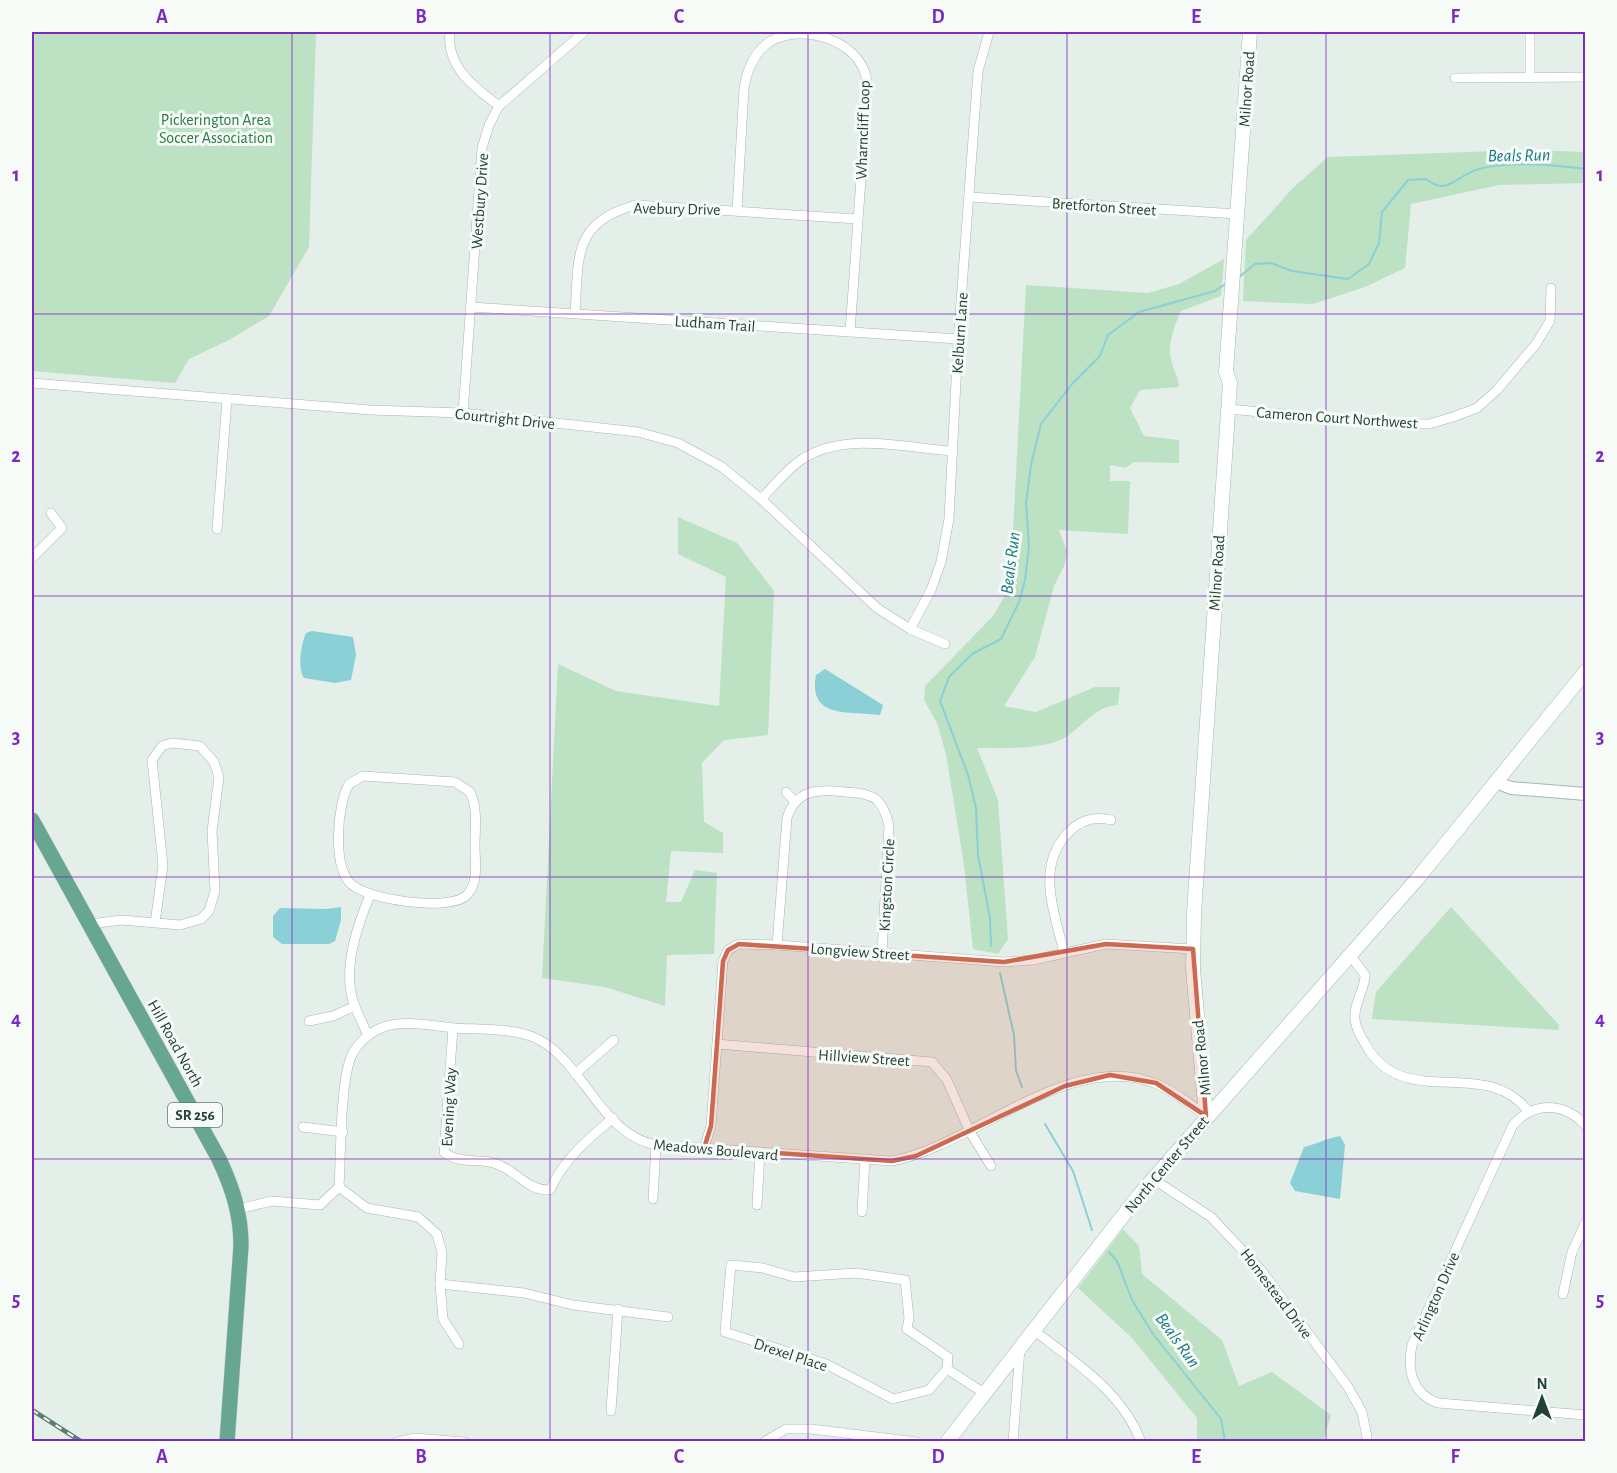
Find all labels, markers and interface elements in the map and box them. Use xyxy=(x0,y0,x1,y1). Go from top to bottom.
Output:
text: A xyxy=(156,7,168,27)
text: B xyxy=(415,7,427,27)
text: C xyxy=(674,7,685,27)
text: D xyxy=(931,7,945,27)
text: E xyxy=(1191,7,1201,27)
text: F xyxy=(1450,7,1460,27)
street label: Milnor Road xyxy=(1236,51,1258,128)
street label: Wharncliff Loop xyxy=(853,80,873,180)
park label: Pickerington Area Soccer Association xyxy=(159,112,273,146)
water label: Beals Run xyxy=(1488,146,1550,166)
street label: Westbury Drive xyxy=(469,152,492,250)
text: 1 xyxy=(12,165,20,185)
text: 1 xyxy=(1596,165,1604,185)
street label: Bretforton Street xyxy=(1051,195,1157,219)
street label: Avebury Drive xyxy=(633,200,721,219)
street label: Kelburn Lane xyxy=(949,292,971,374)
street label: Ludham Trail xyxy=(674,313,756,335)
street label: Cameron Court Northwest xyxy=(1256,404,1418,432)
street label: Courtright Drive xyxy=(454,406,556,432)
text: 2 xyxy=(11,446,21,466)
text: 2 xyxy=(1595,446,1605,466)
water label: Beals Run xyxy=(998,531,1024,595)
street label: Milnor Road xyxy=(1206,535,1228,612)
text: 3 xyxy=(12,727,20,747)
text: 3 xyxy=(1596,727,1604,747)
street label: Kingston Circle xyxy=(877,838,897,932)
street label: Longview Street xyxy=(810,941,910,963)
street label: Hill Road North xyxy=(145,997,206,1090)
text: 4 xyxy=(11,1009,21,1029)
text: 4 xyxy=(1595,1009,1605,1029)
street label: Milnor Road xyxy=(1190,1019,1214,1097)
street label: Hillview Street xyxy=(818,1047,910,1069)
street label: Evening Way xyxy=(439,1067,460,1147)
road number: SR 256 xyxy=(168,1103,222,1127)
street label: North Center Street xyxy=(1122,1113,1212,1216)
street label: Meadows Boulevard xyxy=(653,1137,779,1163)
street label: Homestead Drive xyxy=(1237,1246,1315,1342)
street label: Arlington Drive xyxy=(1409,1250,1463,1343)
text: 5 xyxy=(12,1290,20,1310)
text: 5 xyxy=(1596,1290,1604,1310)
water label: Beals Run xyxy=(1152,1310,1203,1371)
street label: Drexel Place xyxy=(752,1335,830,1374)
north arrow xyxy=(1512,1368,1572,1428)
text: N xyxy=(1536,1376,1548,1392)
text: A xyxy=(156,1447,168,1467)
text: B xyxy=(415,1447,427,1467)
text: C xyxy=(674,1447,685,1467)
text: D xyxy=(931,1447,945,1467)
text: E xyxy=(1191,1447,1201,1467)
text: F xyxy=(1450,1447,1460,1467)

